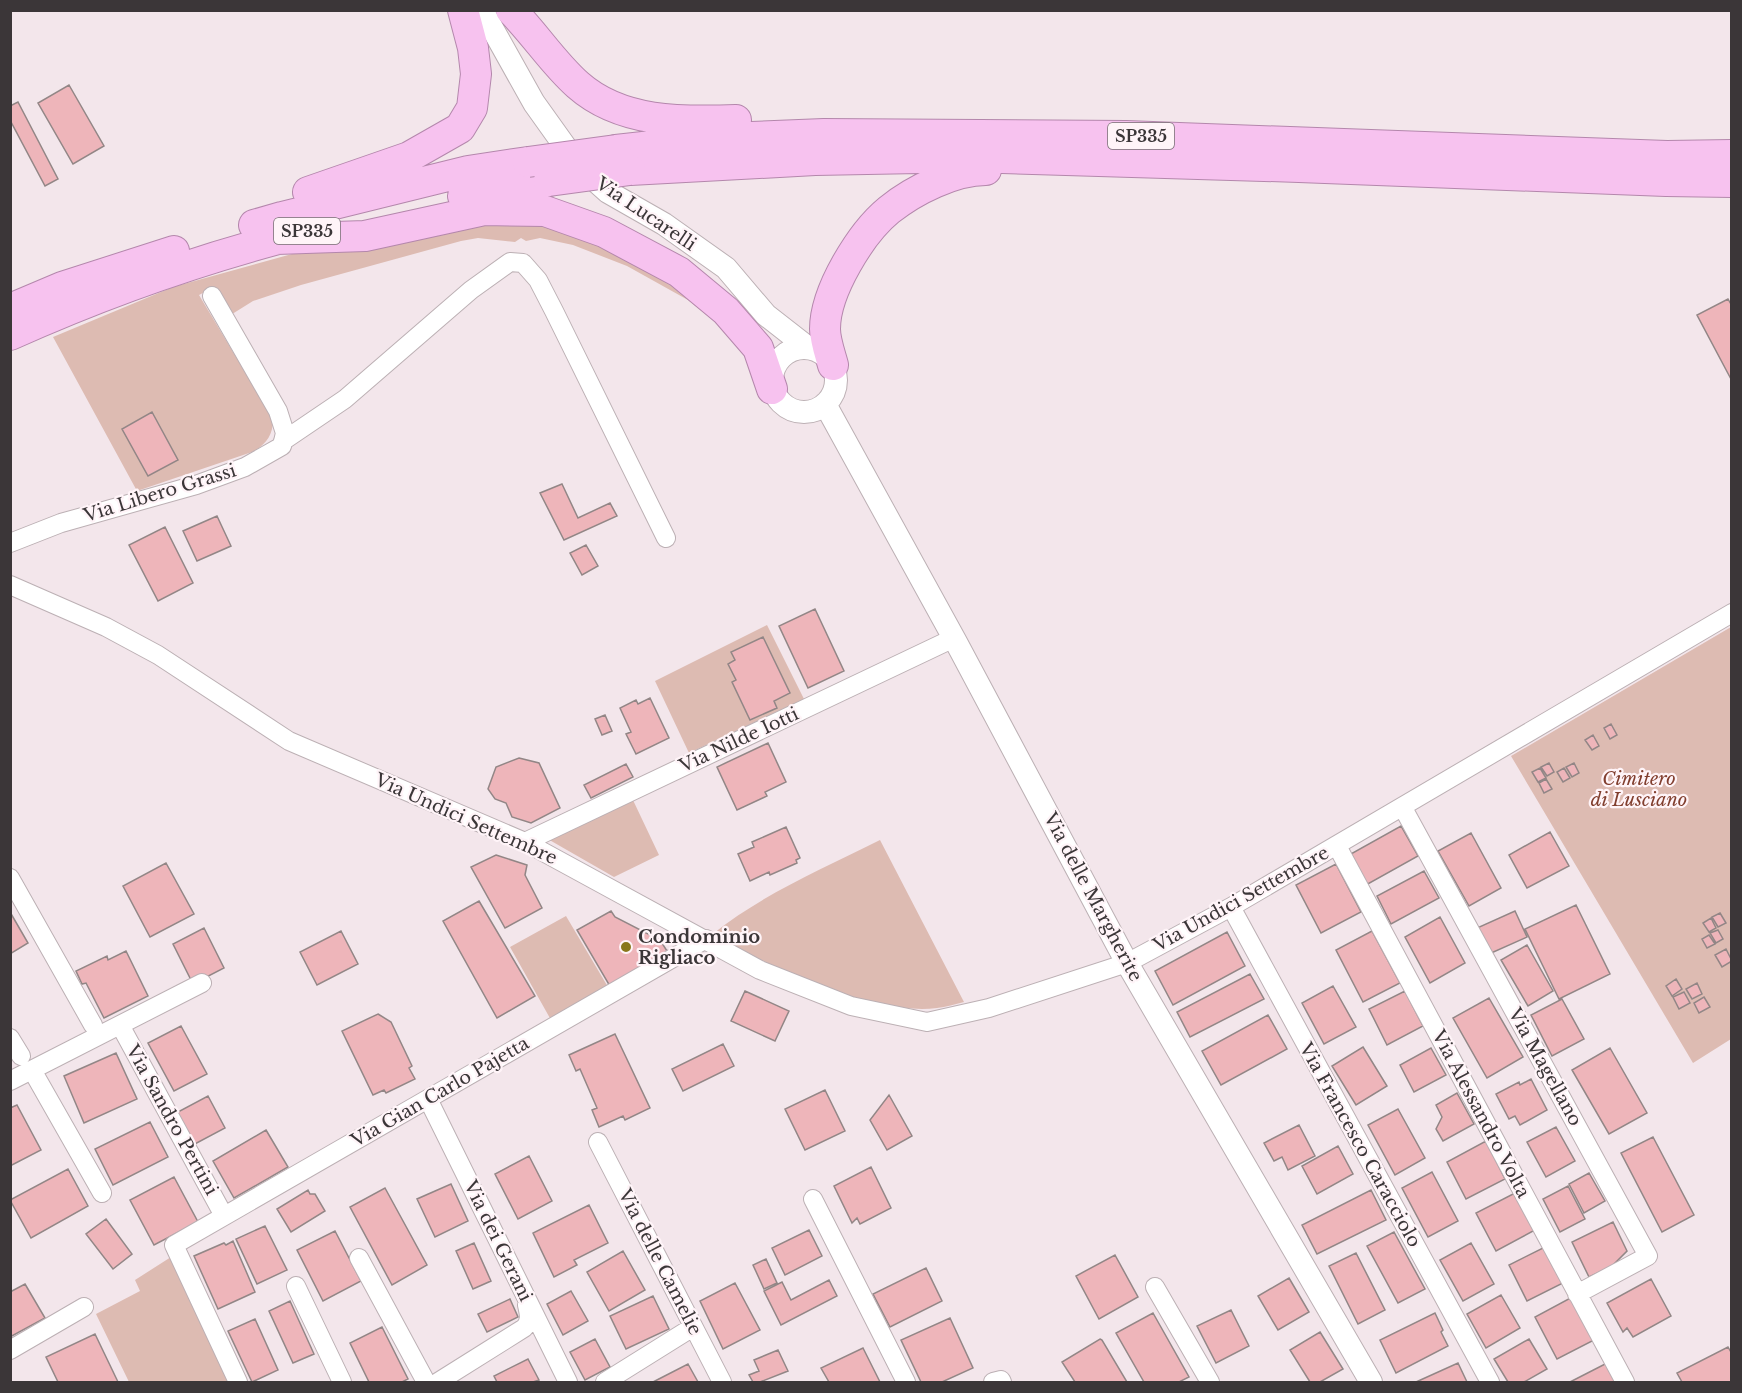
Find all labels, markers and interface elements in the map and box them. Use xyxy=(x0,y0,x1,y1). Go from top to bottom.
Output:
road number: SP335 xyxy=(1108,123,1174,149)
street label: Via Lucarelli xyxy=(591,172,700,256)
road number: SP335 xyxy=(274,218,340,244)
street label: Via Libero Grassi xyxy=(80,459,239,527)
street label: Via Nilde Iotti xyxy=(675,703,802,778)
street label: Via Undici Settembre xyxy=(371,768,561,869)
park label: Cimitero di Lusciano xyxy=(1591,768,1687,811)
street label: Via delle Margherite xyxy=(1039,808,1147,985)
street label: Via Undici Settembre xyxy=(1149,842,1333,957)
place label: Condominio Rigliaco xyxy=(638,926,760,969)
marker: Condominio Rigliaco xyxy=(619,940,633,954)
street label: Via Magellano xyxy=(1503,1003,1586,1130)
street label: Via Alessandro Volta xyxy=(1427,1025,1535,1202)
street label: Via Gian Carlo Pajetta xyxy=(346,1032,533,1152)
street label: Via Francesco Caracciolo xyxy=(1294,1038,1425,1251)
street label: Via Sandro Pertini xyxy=(121,1040,223,1199)
street label: Via dei Gerani xyxy=(459,1176,537,1305)
street label: Via delle Camelie xyxy=(613,1184,706,1339)

